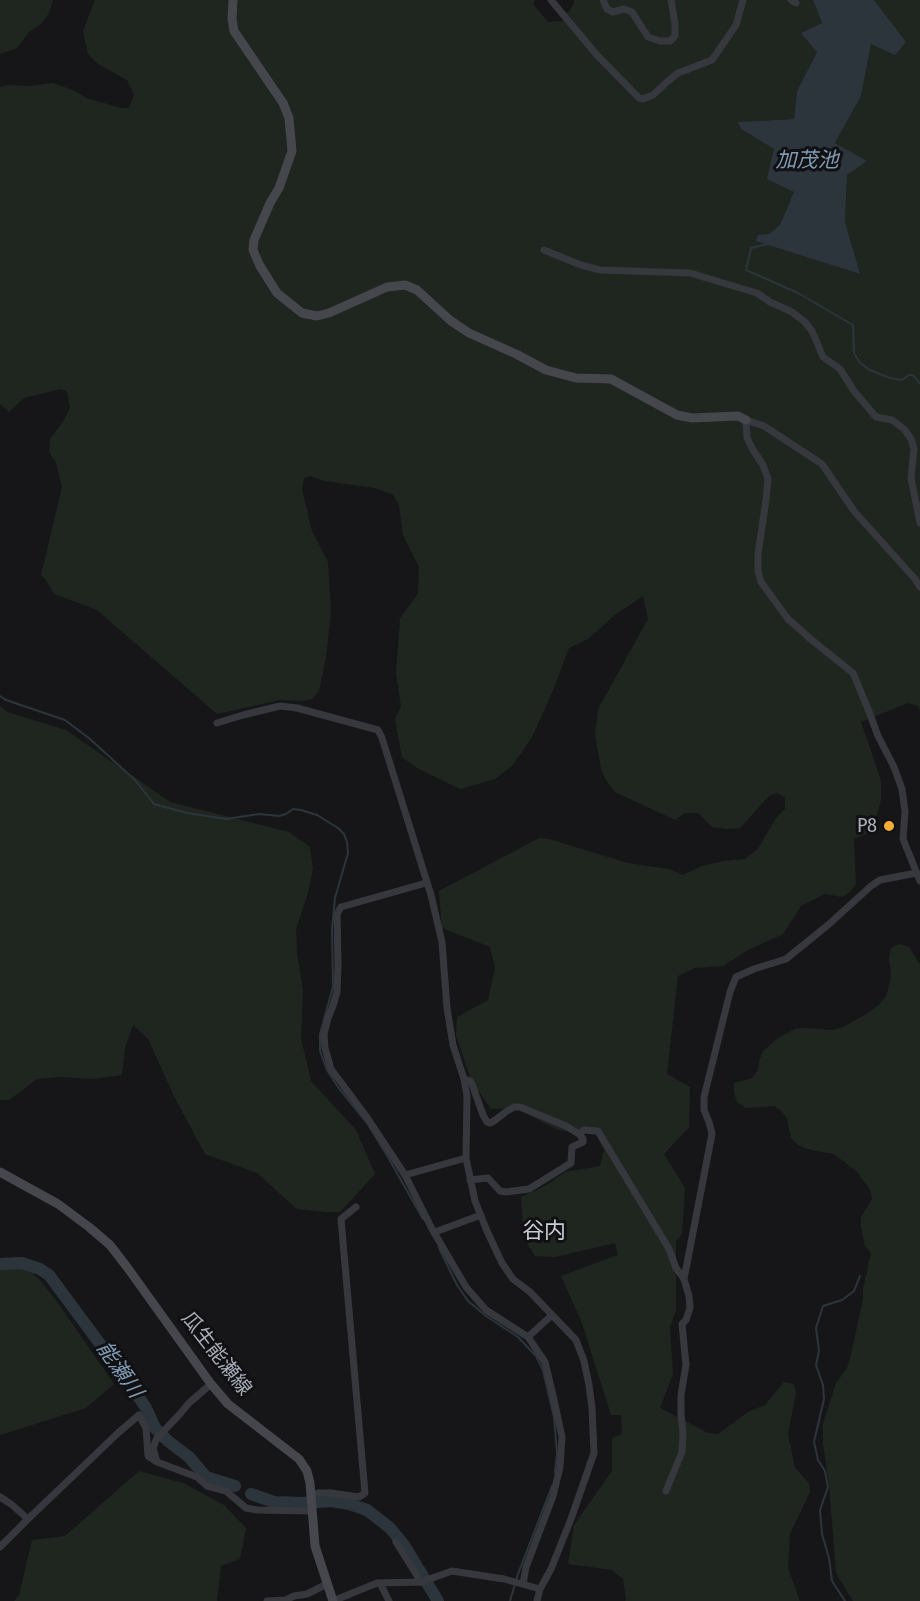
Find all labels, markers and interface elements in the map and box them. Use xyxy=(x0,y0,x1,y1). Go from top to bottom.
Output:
water label: 加茂池 xyxy=(776,148,838,174)
place label: P8 xyxy=(857,814,877,838)
marker: P8 xyxy=(882,819,896,833)
district label: 谷内 xyxy=(522,1219,566,1245)
street label: 瓜生能瀬線 xyxy=(176,1307,256,1401)
water label: 能瀬川 xyxy=(91,1337,147,1403)

